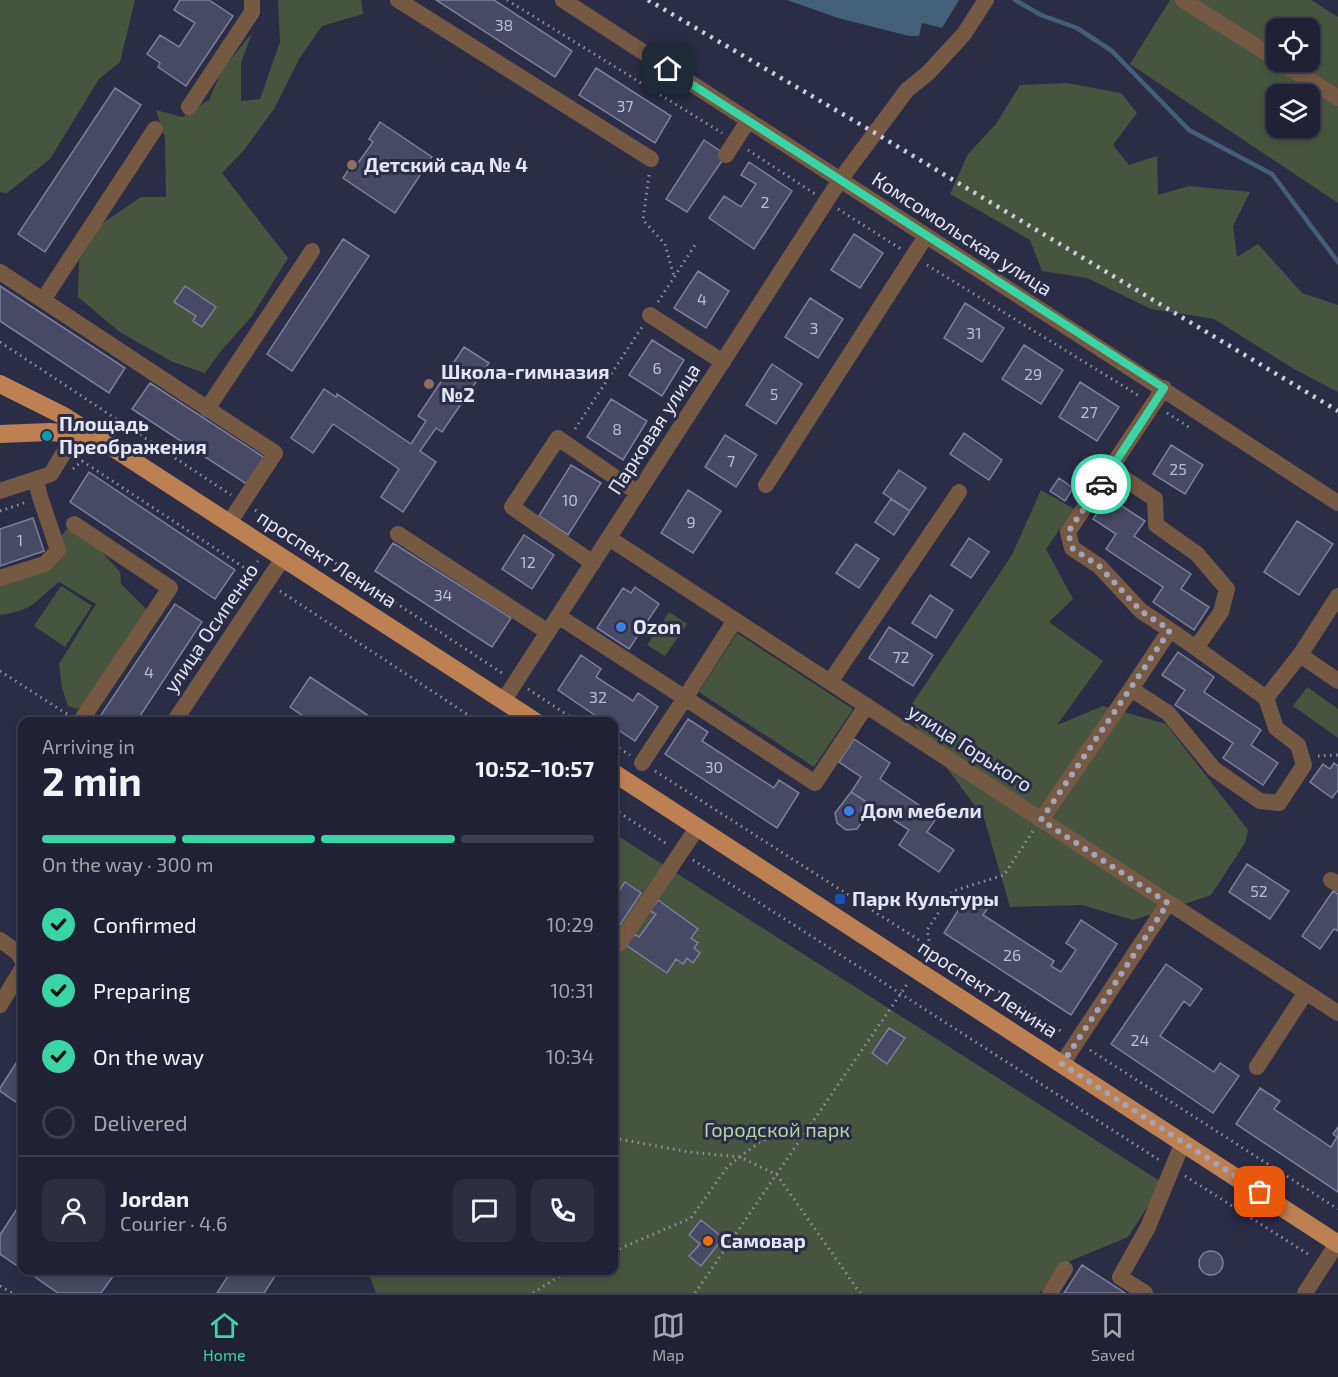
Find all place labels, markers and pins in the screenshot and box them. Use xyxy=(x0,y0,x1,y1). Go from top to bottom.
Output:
pin xyxy=(642,43,693,94)
place label: Детский сад № 4 xyxy=(364,152,528,176)
marker: Детский сад № 4 xyxy=(345,158,359,172)
place label: Школа-гимназия №2 xyxy=(441,359,610,406)
marker: Школа-гимназия №2 xyxy=(422,377,436,391)
place label: Площадь Преображения xyxy=(59,411,207,458)
marker: Площадь Преображения xyxy=(40,429,54,443)
place label: Ozon xyxy=(633,614,681,638)
marker: Ozon xyxy=(614,620,628,634)
place label: Дом мебели xyxy=(861,798,982,822)
marker: Дом мебели xyxy=(842,804,856,818)
place label: Парк Культуры xyxy=(852,886,999,910)
marker: Парк Культуры xyxy=(833,892,847,906)
pin xyxy=(1234,1166,1285,1217)
place label: Самовар xyxy=(720,1228,806,1252)
marker: Самовар xyxy=(701,1234,715,1248)

